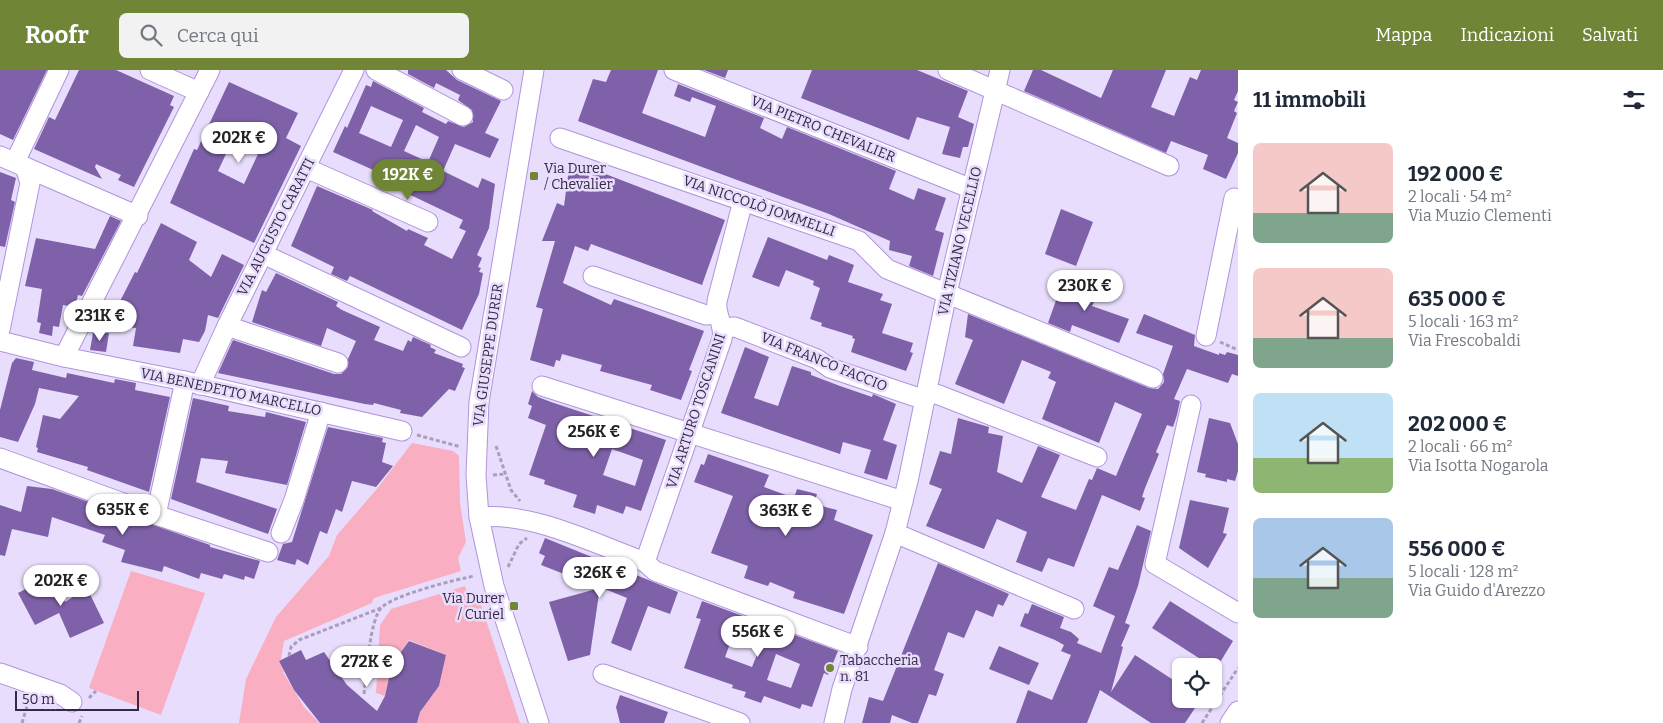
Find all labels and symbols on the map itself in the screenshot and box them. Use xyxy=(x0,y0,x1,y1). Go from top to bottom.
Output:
street label: VIA PIETRO CHEVALIER xyxy=(748,92,898,166)
pin: 202K € xyxy=(198,122,280,164)
street label: VIA AUGUSTO CARATTI xyxy=(234,155,318,299)
pin: 192K € xyxy=(367,158,449,201)
place label: Via Durer / Chevalier xyxy=(544,160,613,193)
street label: VIA TIZIANO VECELLIO xyxy=(935,165,985,317)
marker: Via Durer / Chevalier xyxy=(528,170,540,182)
street label: VIA NICCOLÒ JOMMELLI xyxy=(681,171,838,240)
pin: 230K € xyxy=(1044,270,1126,312)
street label: VIA GIUSEPPE DURER xyxy=(470,282,506,428)
pin: 231K € xyxy=(59,300,141,342)
street label: VIA FRANCO FACCIO xyxy=(758,329,890,395)
street label: VIA ARTURO TOSCANINI xyxy=(663,331,729,491)
street label: VIA BENEDETTO MARCELLO xyxy=(139,365,323,419)
pin: 256K € xyxy=(553,416,635,458)
pin: 635K € xyxy=(82,494,164,536)
pin: 363K € xyxy=(745,494,827,537)
pin: 326K € xyxy=(559,556,641,599)
pin: 202K € xyxy=(20,564,102,607)
place label: Via Durer / Curiel xyxy=(442,590,504,623)
marker: Via Durer / Curiel xyxy=(508,600,520,612)
pin: 556K € xyxy=(717,616,799,658)
pin: 272K € xyxy=(326,646,408,688)
place label: Tabaccheria n. 81 xyxy=(840,652,919,685)
marker: Tabaccheria n. 81 xyxy=(824,662,836,674)
scale bar xyxy=(15,688,139,711)

